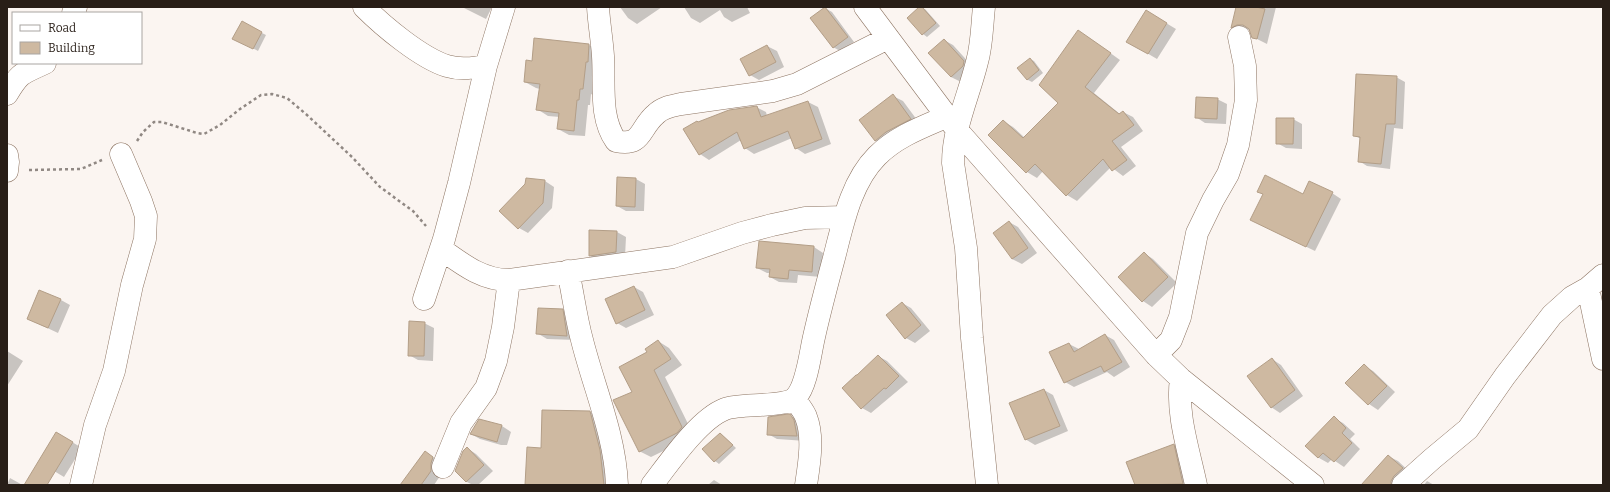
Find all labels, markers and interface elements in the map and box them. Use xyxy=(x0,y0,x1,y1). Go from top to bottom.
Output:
legend xyxy=(12,12,142,64)
text: Road xyxy=(48,21,76,35)
text: Building xyxy=(48,41,95,55)

